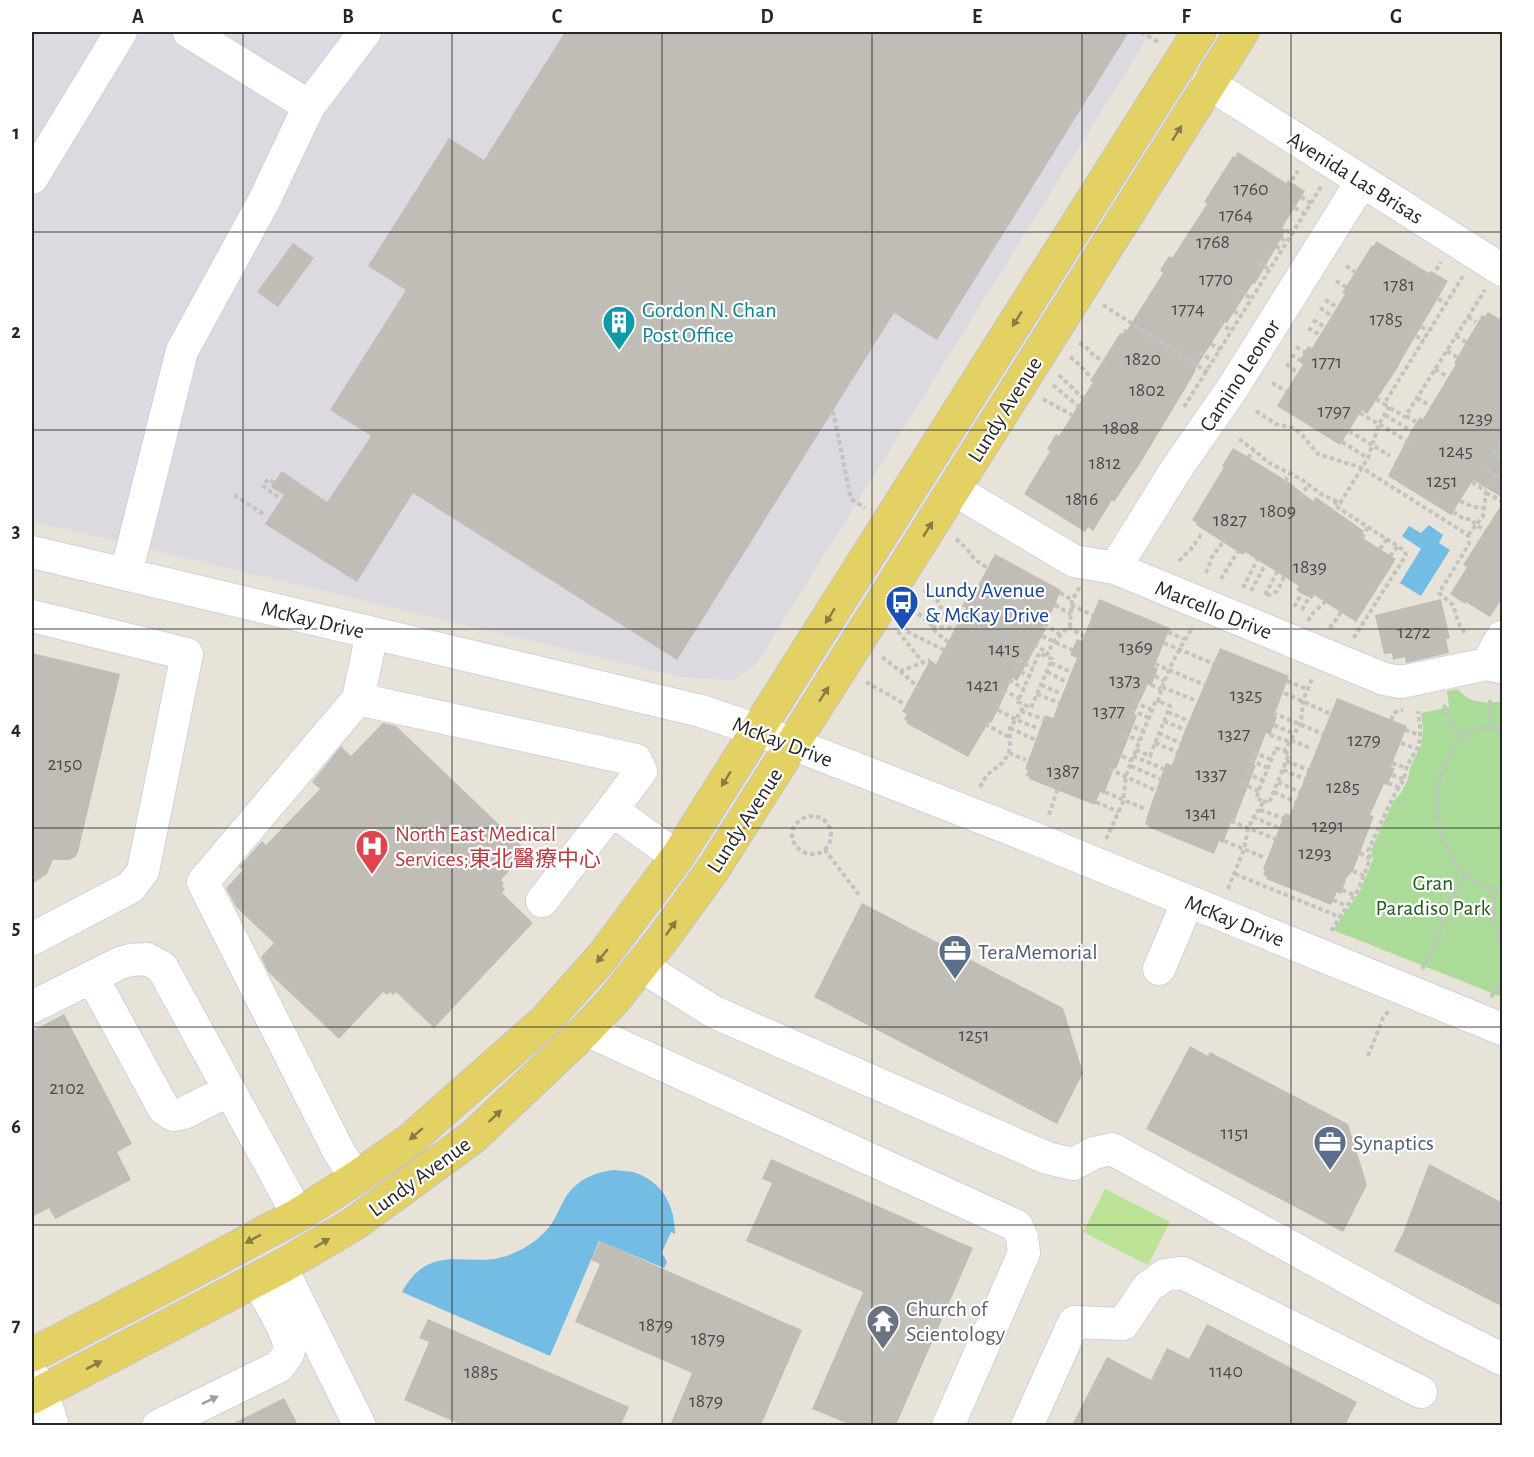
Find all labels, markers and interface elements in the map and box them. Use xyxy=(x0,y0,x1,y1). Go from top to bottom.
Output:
text: A xyxy=(132,7,144,27)
text: B xyxy=(342,7,354,27)
text: C xyxy=(552,7,563,27)
text: D xyxy=(760,7,774,27)
text: E xyxy=(972,7,982,27)
text: F xyxy=(1181,7,1191,27)
text: G xyxy=(1390,7,1402,27)
text: 1 xyxy=(12,123,20,143)
one-way arrow xyxy=(1172,125,1183,141)
street label: Avenida Las Brisas xyxy=(1284,127,1427,228)
house number: 1760 xyxy=(1233,179,1269,199)
house number: 1764 xyxy=(1219,205,1253,225)
house number: 1768 xyxy=(1196,232,1230,252)
house number: 1770 xyxy=(1199,269,1233,289)
house number: 1781 xyxy=(1383,275,1415,295)
place label: Gordon N. Chan Post Office xyxy=(642,299,777,346)
house number: 1774 xyxy=(1171,299,1205,319)
building icon: Gordon N. Chan Post Office xyxy=(601,304,637,351)
house number: 1785 xyxy=(1369,309,1403,329)
one-way arrow xyxy=(1011,311,1022,327)
street label: Camino Leonor xyxy=(1196,316,1284,436)
text: 2 xyxy=(11,322,21,342)
house number: 1820 xyxy=(1125,349,1161,369)
house number: 1771 xyxy=(1312,352,1342,372)
street label: Lundy Avenue xyxy=(964,353,1046,466)
house number: 1802 xyxy=(1129,380,1165,400)
house number: 1797 xyxy=(1318,401,1350,421)
house number: 1239 xyxy=(1459,408,1493,428)
house number: 1808 xyxy=(1103,418,1139,438)
house number: 1245 xyxy=(1439,441,1473,461)
house number: 1812 xyxy=(1089,453,1121,473)
house number: 1251 xyxy=(1426,471,1458,491)
house number: 1816 xyxy=(1066,489,1098,509)
house number: 1809 xyxy=(1260,501,1296,521)
house number: 1827 xyxy=(1213,510,1247,530)
text: 3 xyxy=(12,521,20,541)
one-way arrow xyxy=(923,521,934,537)
house number: 1839 xyxy=(1293,557,1327,577)
street label: Marcello Drive xyxy=(1152,577,1275,643)
place label: Lundy Avenue & McKay Drive xyxy=(925,579,1049,626)
bus stop icon: Lundy Avenue & McKay Drive xyxy=(884,584,920,631)
street label: McKay Drive xyxy=(259,597,366,643)
one-way arrow xyxy=(824,608,835,624)
house number: 1272 xyxy=(1397,622,1431,642)
house number: 1369 xyxy=(1119,637,1153,657)
house number: 1415 xyxy=(988,639,1020,659)
house number: 1373 xyxy=(1109,670,1141,690)
house number: 1421 xyxy=(967,675,999,695)
house number: 1325 xyxy=(1230,685,1262,705)
one-way arrow xyxy=(819,686,830,702)
house number: 1377 xyxy=(1093,701,1125,721)
street label: McKay Drive xyxy=(730,713,836,771)
text: 4 xyxy=(11,719,21,739)
house number: 1327 xyxy=(1218,724,1250,744)
house number: 1279 xyxy=(1347,730,1381,750)
house number: 2150 xyxy=(48,754,82,774)
house number: 1387 xyxy=(1047,761,1079,781)
street label: Lundy Avenue xyxy=(703,764,787,877)
house number: 1337 xyxy=(1195,764,1227,784)
one-way arrow xyxy=(720,771,731,787)
house number: 1285 xyxy=(1326,777,1360,797)
house number: 1341 xyxy=(1185,803,1217,823)
house number: 1291 xyxy=(1312,816,1344,836)
place label: North East Medical Services;東北醫療中心 xyxy=(395,823,601,870)
hospital icon: North East Medical Services;東北醫療中心 xyxy=(354,828,390,875)
house number: 1293 xyxy=(1298,843,1332,863)
park label: Gran Paradiso Park xyxy=(1375,872,1491,919)
street label: McKay Drive xyxy=(1182,891,1288,951)
text: 5 xyxy=(12,918,20,938)
one-way arrow xyxy=(665,920,677,936)
office icon: TeraMemorial xyxy=(937,933,973,980)
place label: TeraMemorial xyxy=(978,941,1098,963)
one-way arrow xyxy=(596,948,609,963)
house number: 1251 xyxy=(958,1025,990,1045)
house number: 2102 xyxy=(49,1078,85,1098)
one-way arrow xyxy=(488,1109,502,1123)
text: 6 xyxy=(11,1117,21,1137)
house number: 1151 xyxy=(1221,1123,1250,1143)
office icon: Synaptics xyxy=(1312,1124,1348,1171)
one-way arrow xyxy=(409,1127,424,1140)
place label: Synaptics xyxy=(1353,1132,1434,1154)
street label: Lundy Avenue xyxy=(365,1133,475,1221)
one-way arrow xyxy=(244,1234,261,1244)
one-way arrow xyxy=(314,1238,330,1249)
place label: Church of Scientology xyxy=(906,1298,1006,1345)
temple icon: Church of Scientology xyxy=(865,1303,901,1350)
text: 7 xyxy=(12,1315,21,1335)
house number: 1879 xyxy=(639,1315,673,1335)
house number: 1879 xyxy=(691,1329,725,1349)
one-way arrow xyxy=(85,1360,103,1370)
house number: 1140 xyxy=(1209,1361,1243,1381)
house number: 1885 xyxy=(464,1362,498,1382)
house number: 1879 xyxy=(689,1391,723,1411)
one-way arrow xyxy=(202,1395,219,1404)

